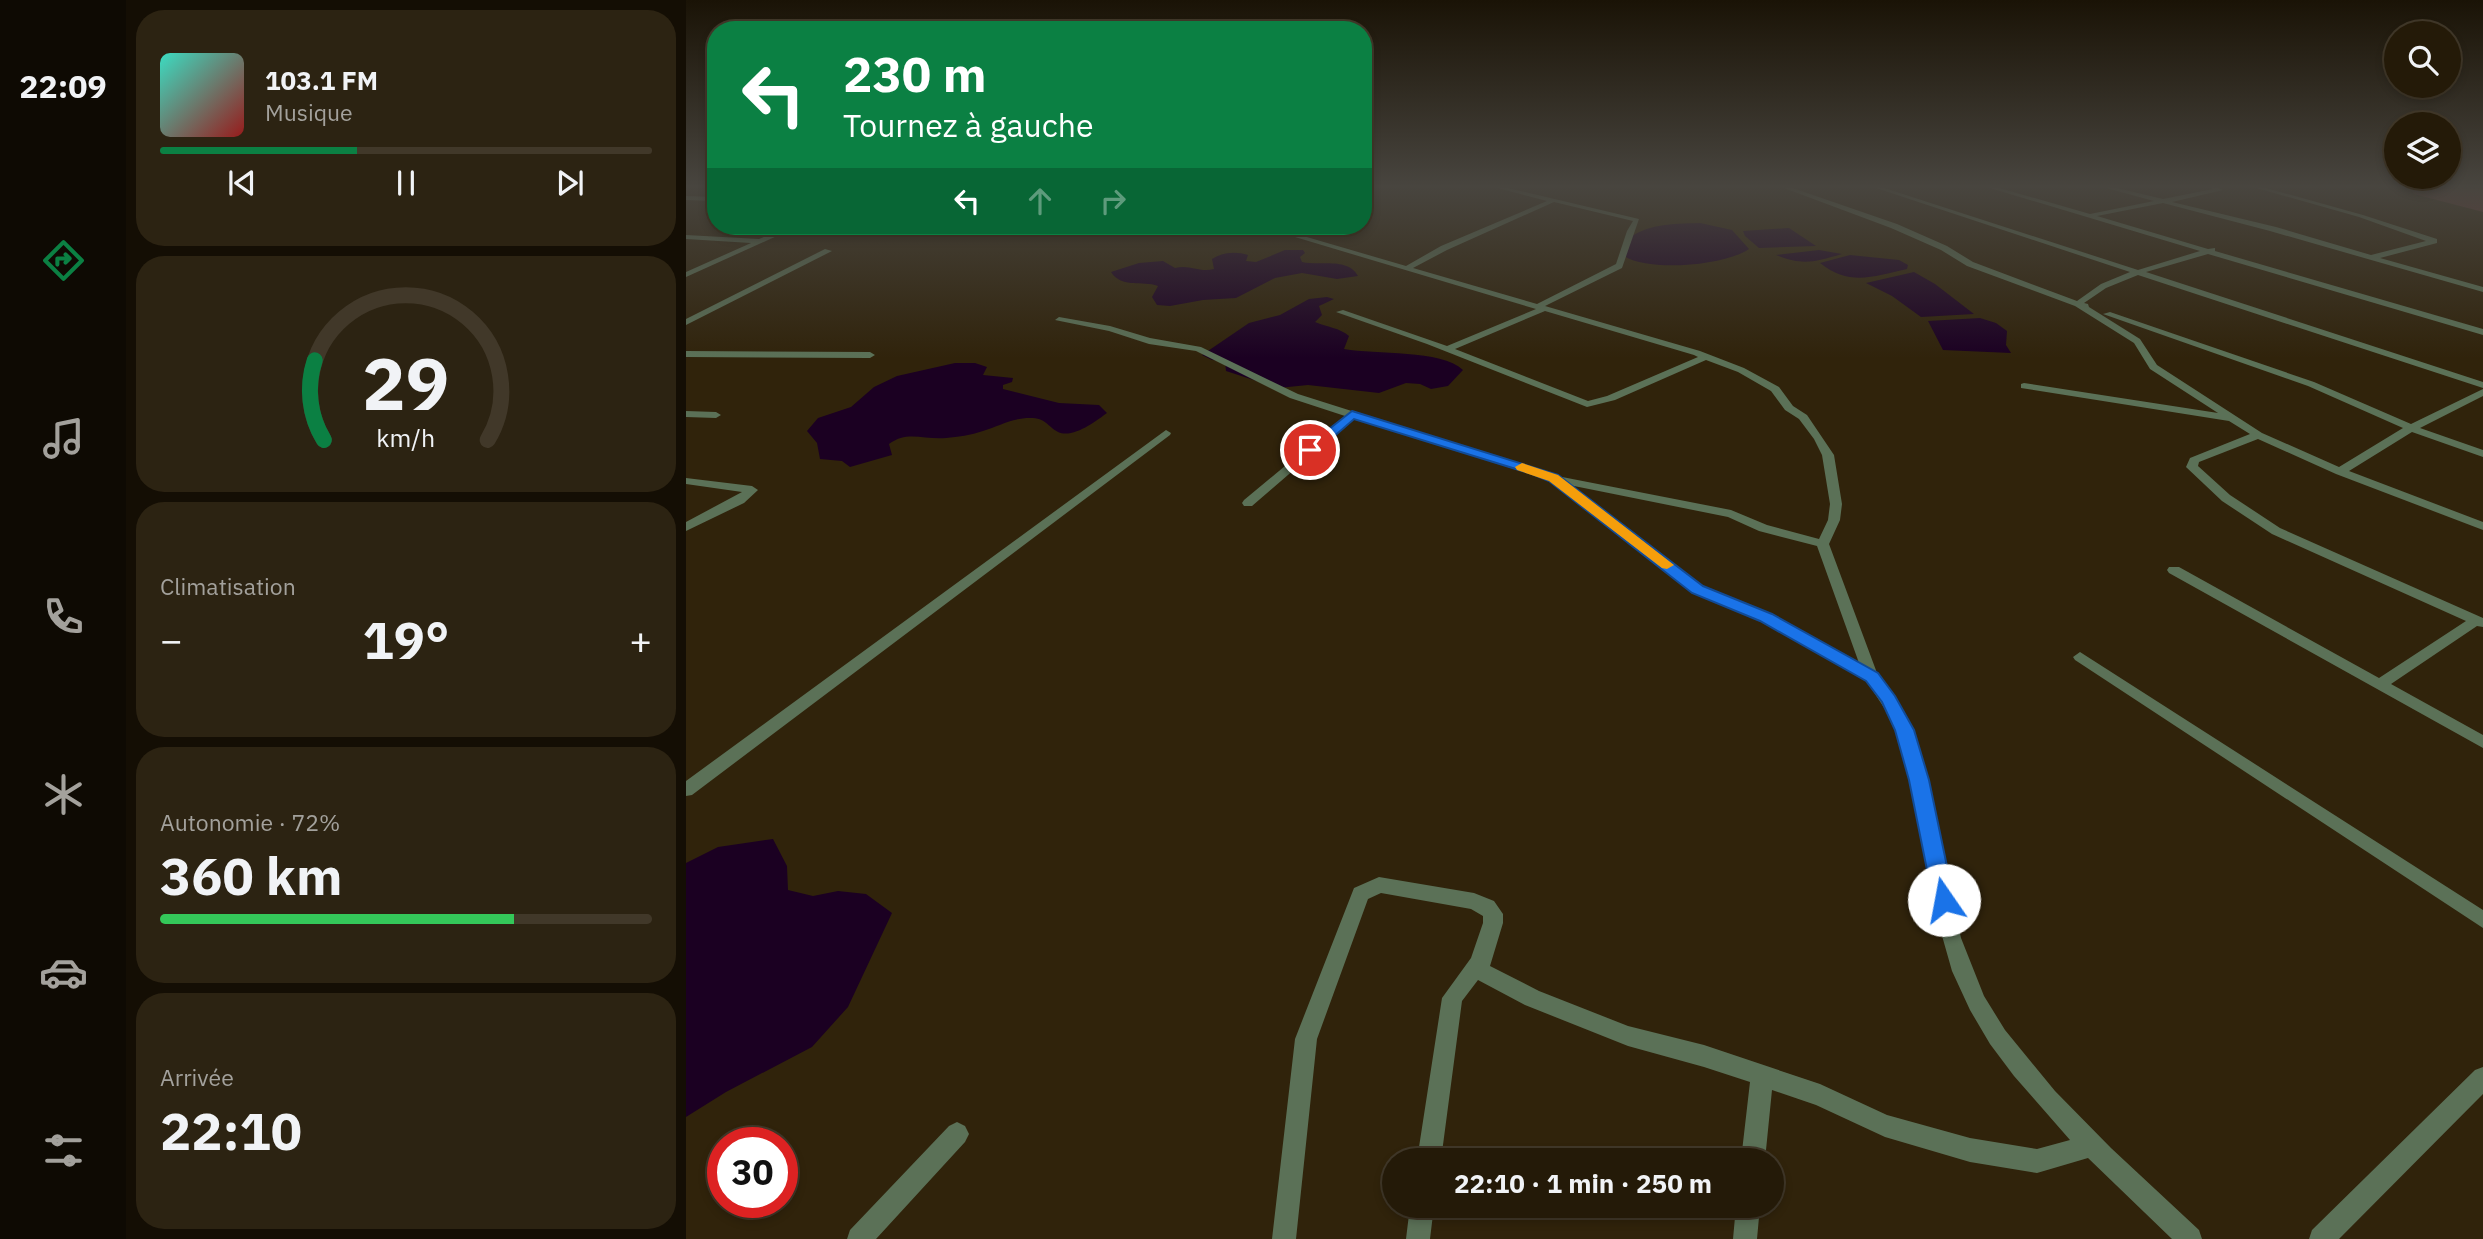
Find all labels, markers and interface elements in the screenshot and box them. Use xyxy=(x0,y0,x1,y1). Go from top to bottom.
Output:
map controls xyxy=(2384,21,2461,189)
button: search xyxy=(2384,21,2461,98)
text: 230 m xyxy=(843,42,987,105)
icon: left xyxy=(728,49,819,140)
text: 103.1 FM xyxy=(265,63,378,97)
text: 22:09 xyxy=(19,65,107,107)
text: Musique xyxy=(265,97,353,127)
text: Tournez à gauche xyxy=(843,104,1094,146)
button: layers xyxy=(2384,112,2461,189)
icon: previous xyxy=(223,164,261,202)
icon: pause xyxy=(387,164,425,202)
icon: next xyxy=(551,164,589,202)
icon: left xyxy=(948,182,986,220)
icon: ahead xyxy=(1021,182,1059,220)
icon: right xyxy=(1094,182,1132,220)
icon: directions xyxy=(39,236,88,285)
text: 29 xyxy=(362,335,450,430)
icon: music xyxy=(39,414,88,463)
text: km/h xyxy=(377,420,435,453)
pin xyxy=(1280,420,1340,480)
icon: arrive xyxy=(1291,431,1329,469)
text: Climatisation xyxy=(160,571,296,601)
icon: phone xyxy=(39,592,88,641)
text: 19° xyxy=(363,606,449,673)
text: − xyxy=(160,615,183,664)
text: + xyxy=(629,615,652,664)
icon: climate xyxy=(39,770,88,819)
text: Autonomie · 72% xyxy=(160,807,340,837)
text: 360 km xyxy=(160,842,342,909)
position arrow xyxy=(1907,863,1981,937)
icon: car xyxy=(39,948,88,997)
text: Arrivée xyxy=(160,1062,234,1092)
text: 22:10 xyxy=(160,1097,302,1164)
icon: filters xyxy=(39,1126,88,1175)
speed limit sign: 30 xyxy=(707,1127,798,1218)
text: 22:10 · 1 min · 250 m xyxy=(1454,1166,1712,1200)

